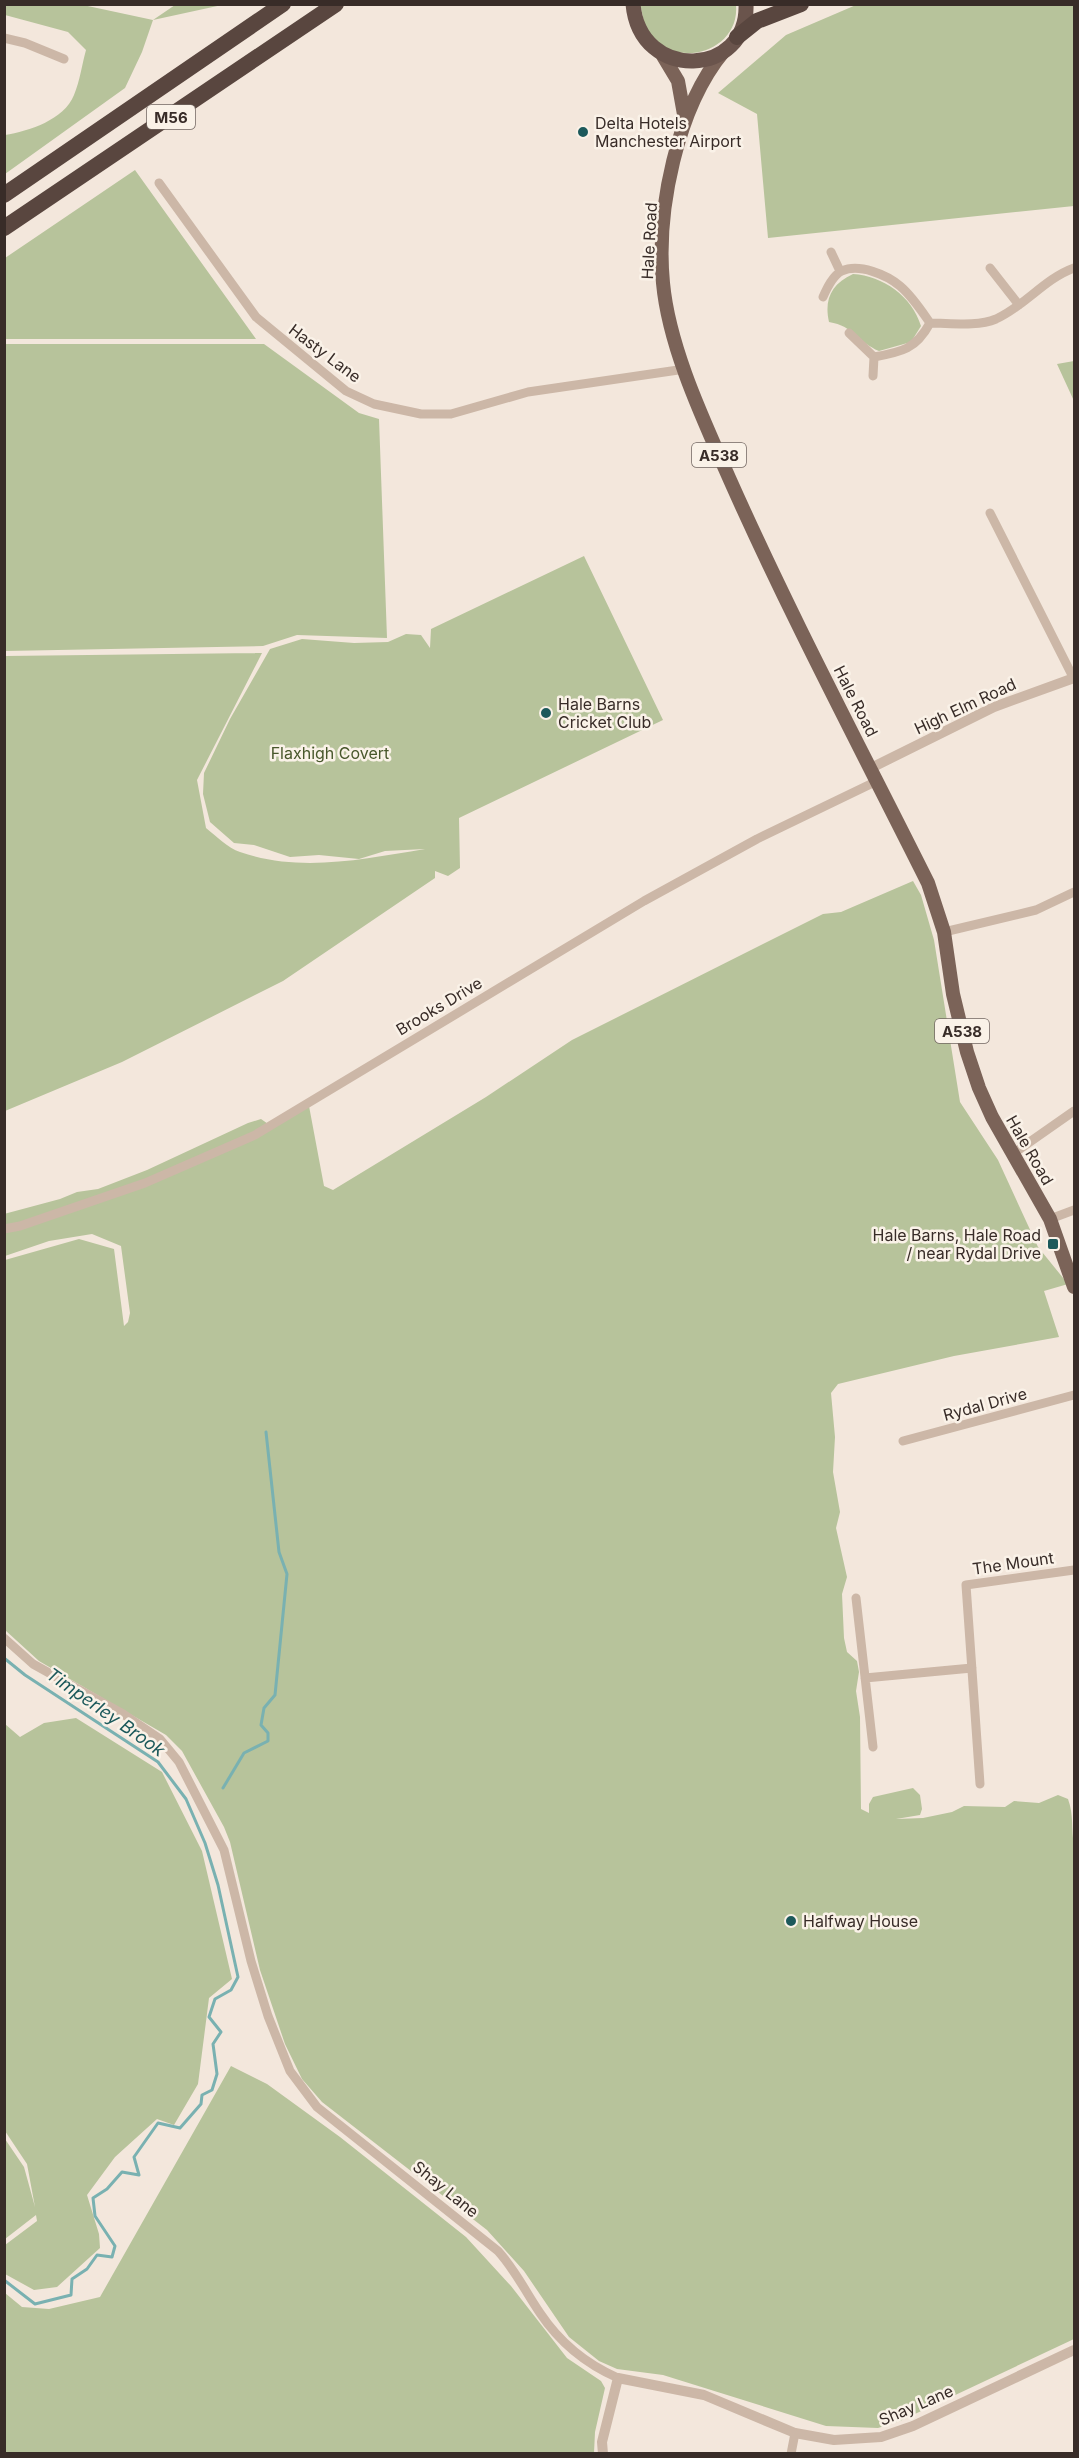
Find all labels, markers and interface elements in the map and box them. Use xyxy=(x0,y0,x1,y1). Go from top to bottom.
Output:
road number: M56 xyxy=(147,105,195,129)
place label: Delta Hotels Manchester Airport xyxy=(595,113,741,151)
marker: Delta Hotels Manchester Airport xyxy=(576,125,590,139)
street label: Hale Road xyxy=(637,202,661,280)
street label: Hasty Lane xyxy=(285,319,365,387)
road number: A538 xyxy=(692,443,746,467)
street label: Hale Road xyxy=(830,662,882,740)
street label: High Elm Road xyxy=(911,674,1019,738)
place label: Hale Barns Cricket Club xyxy=(558,694,651,732)
marker: Hale Barns Cricket Club xyxy=(539,706,553,720)
park label: Flaxhigh Covert xyxy=(271,743,389,763)
street label: Brooks Drive xyxy=(392,972,486,1040)
road number: A538 xyxy=(935,1019,989,1043)
street label: Hale Road xyxy=(1002,1112,1058,1188)
place label: Hale Barns, Hale Road / near Rydal Drive xyxy=(873,1225,1041,1263)
marker: Hale Barns, Hale Road / near Rydal Drive xyxy=(1046,1237,1060,1251)
street label: Rydal Drive xyxy=(941,1383,1029,1425)
street label: The Mount xyxy=(971,1547,1055,1579)
water label: Timperley Brook xyxy=(43,1663,170,1761)
place label: Halfway House xyxy=(803,1911,918,1931)
marker: Halfway House xyxy=(784,1914,798,1928)
street label: Shay Lane xyxy=(409,2156,483,2222)
street label: Shay Lane xyxy=(876,2380,956,2430)

